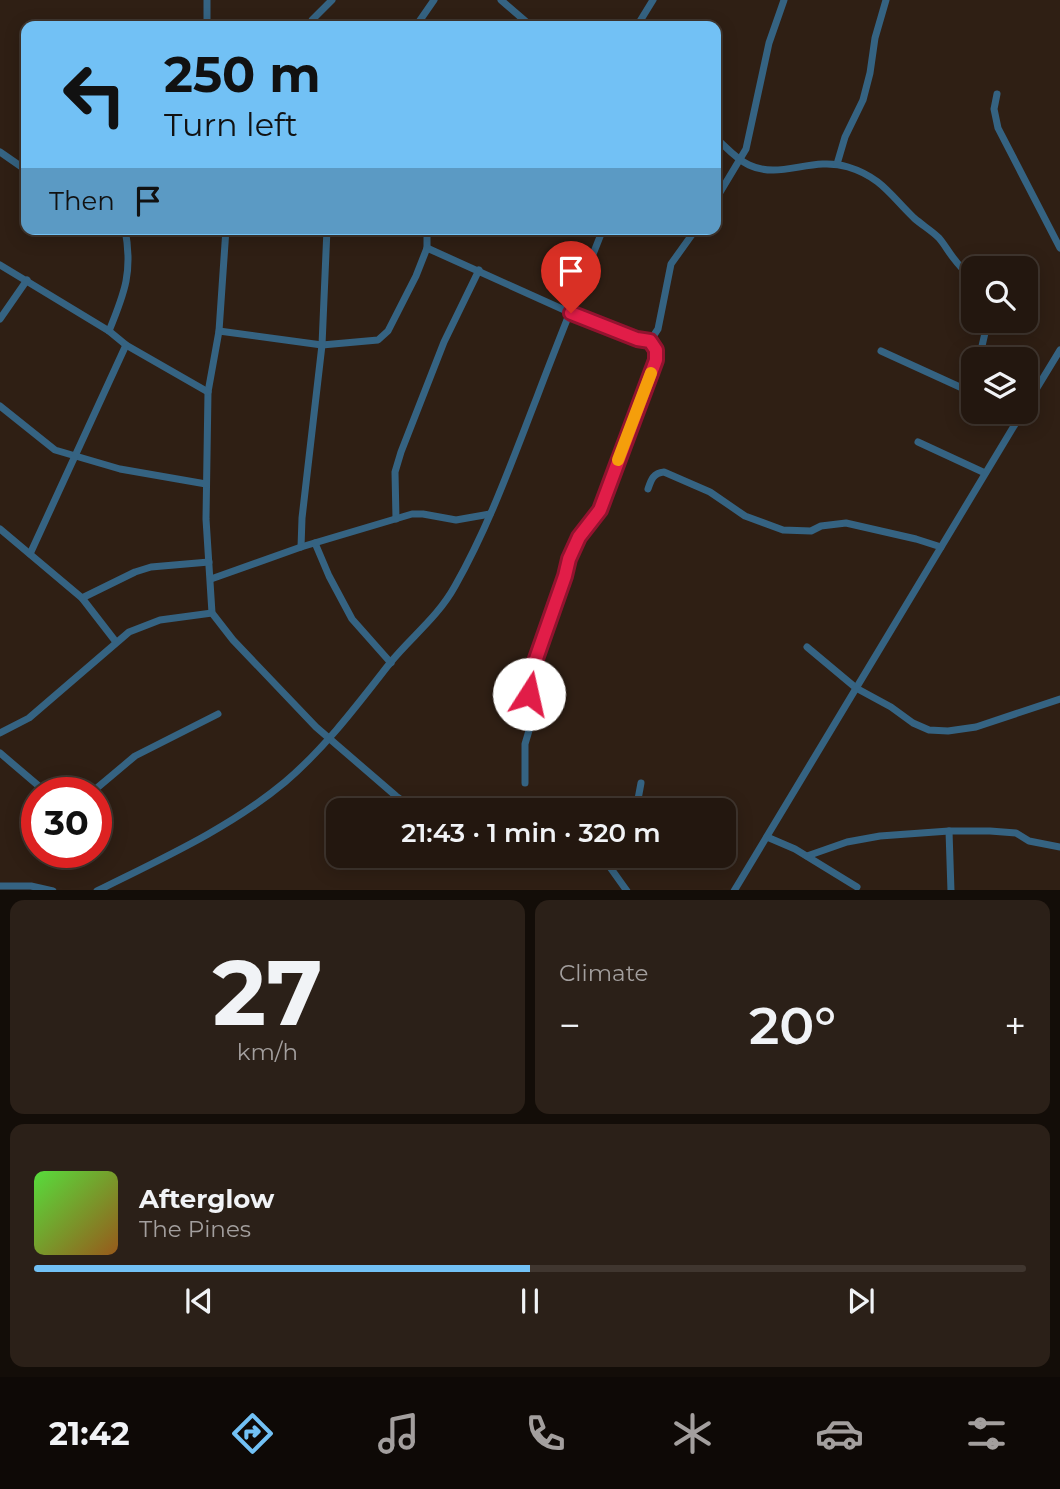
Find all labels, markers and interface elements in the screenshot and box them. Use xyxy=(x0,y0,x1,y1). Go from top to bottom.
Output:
text: 250 m xyxy=(164,45,321,104)
icon: left xyxy=(49,49,140,140)
text: Turn left xyxy=(164,105,298,144)
icon: arrive xyxy=(129,182,167,220)
text: Then xyxy=(49,185,115,217)
pin xyxy=(541,241,601,313)
icon: arrive xyxy=(552,252,590,290)
map controls xyxy=(961,256,1038,424)
button: search xyxy=(961,256,1038,333)
button: layers xyxy=(961,347,1038,424)
position arrow xyxy=(492,657,566,731)
speed limit sign: 30 xyxy=(21,777,112,868)
text: 21:43 · 1 min · 320 m xyxy=(401,817,661,849)
text: 27 xyxy=(212,937,323,1048)
text: Climate xyxy=(559,959,648,987)
text: 20° xyxy=(749,994,836,1057)
text: − xyxy=(559,1002,581,1049)
text: + xyxy=(1004,1002,1026,1049)
text: km/h xyxy=(237,1038,298,1066)
text: Afterglow xyxy=(139,1183,274,1215)
text: The Pines xyxy=(139,1215,251,1243)
icon: previous xyxy=(180,1282,218,1320)
icon: pause xyxy=(511,1282,549,1320)
icon: next xyxy=(842,1282,880,1320)
icon: directions xyxy=(228,1409,277,1458)
icon: music xyxy=(374,1409,423,1458)
icon: phone xyxy=(521,1409,570,1458)
icon: climate xyxy=(668,1409,717,1458)
icon: car xyxy=(815,1409,864,1458)
icon: filters xyxy=(962,1409,1011,1458)
text: 21:42 xyxy=(49,1414,130,1453)

